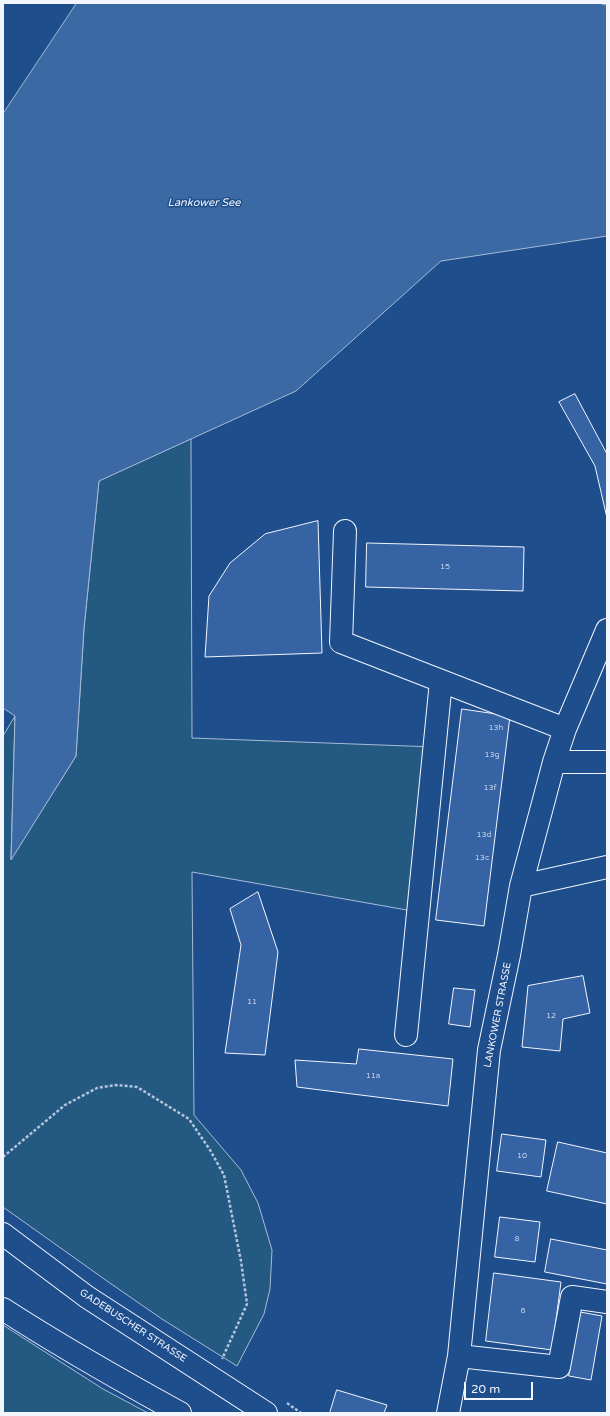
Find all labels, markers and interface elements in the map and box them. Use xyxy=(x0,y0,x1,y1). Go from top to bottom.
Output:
water label: Lankower See xyxy=(168,196,240,210)
house number: 15 xyxy=(440,562,450,572)
house number: 13h xyxy=(489,723,503,733)
house number: 13g xyxy=(484,750,500,760)
house number: 13f xyxy=(483,783,497,793)
house number: 13d xyxy=(476,830,492,840)
house number: 13c xyxy=(475,853,489,863)
street label: LANKOWER STRASSE xyxy=(482,961,514,1069)
house number: 11 xyxy=(247,997,257,1007)
house number: 12 xyxy=(546,1011,556,1021)
house number: 11a xyxy=(366,1071,380,1081)
house number: 10 xyxy=(517,1151,527,1161)
house number: 8 xyxy=(514,1234,520,1244)
street label: GADEBUSCHER STRASSE xyxy=(77,1287,189,1365)
house number: 6 xyxy=(520,1306,526,1316)
scale bar xyxy=(466,1374,535,1400)
text: 20 m xyxy=(471,1382,500,1396)

